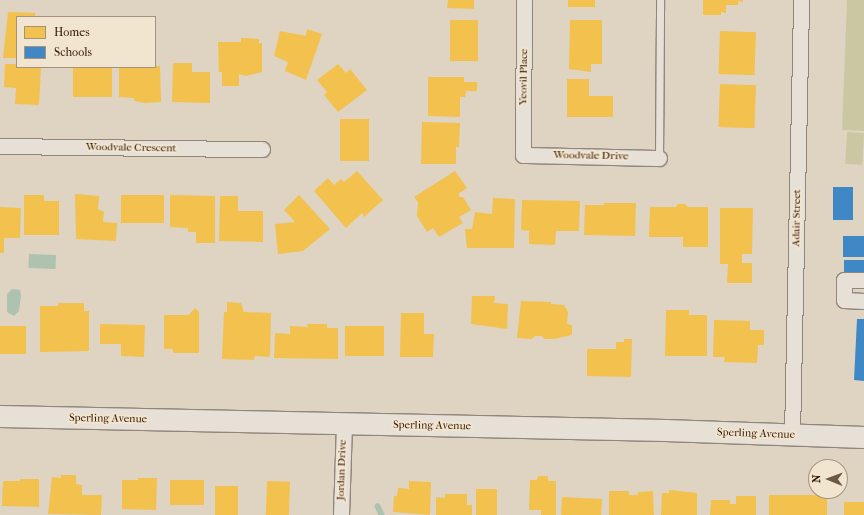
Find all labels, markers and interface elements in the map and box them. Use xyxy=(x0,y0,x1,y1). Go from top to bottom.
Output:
legend xyxy=(16,16,156,68)
text: Homes xyxy=(54,25,90,39)
text: Schools xyxy=(54,45,92,59)
street label: Yeovil Place xyxy=(517,49,531,105)
street label: Woodvale Crescent xyxy=(86,141,176,155)
street label: Woodvale Drive xyxy=(553,149,629,163)
street label: Adair Street xyxy=(790,189,804,247)
street label: Sperling Avenue xyxy=(69,412,147,426)
street label: Sperling Avenue xyxy=(393,419,471,433)
street label: Sperling Avenue xyxy=(717,426,795,442)
street label: Jordan Drive xyxy=(334,439,350,501)
north arrow xyxy=(808,459,848,499)
text: N xyxy=(810,475,823,483)

